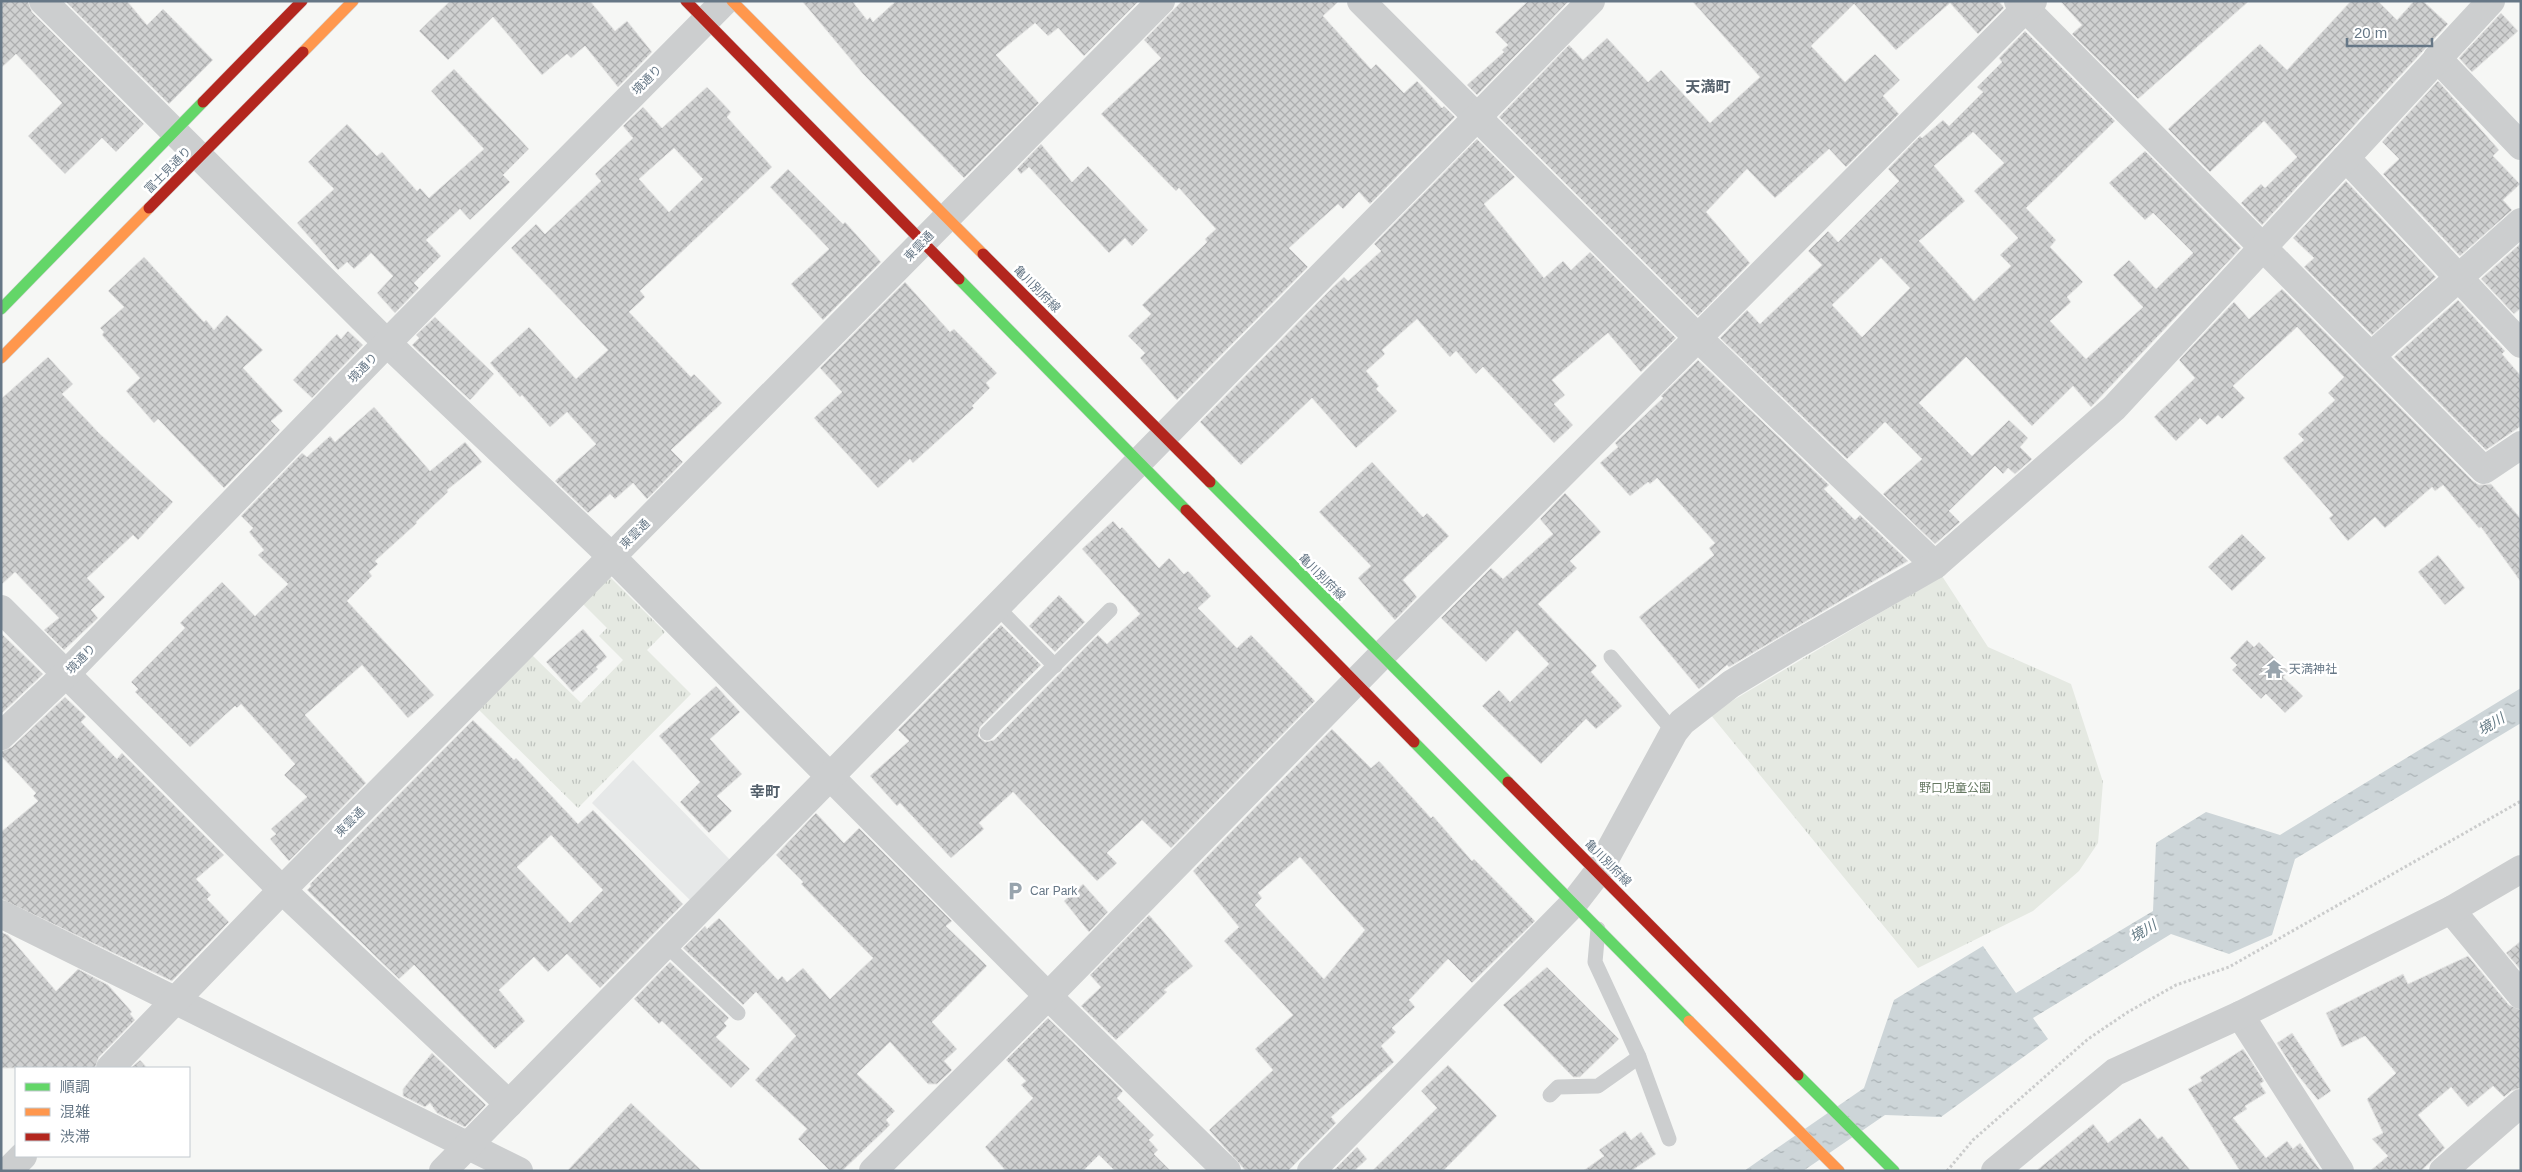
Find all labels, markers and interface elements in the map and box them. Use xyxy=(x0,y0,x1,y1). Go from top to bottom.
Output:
scale bar xyxy=(2347,15,2432,47)
text: 20 m xyxy=(2354,24,2387,41)
street label: 境通り xyxy=(629,62,665,98)
district label: 天満町 xyxy=(1685,78,1731,95)
street label: 富士見通り xyxy=(142,144,194,196)
street label: 東雲通 xyxy=(901,228,937,264)
street label: 亀川別府線 xyxy=(1011,263,1063,315)
street label: 境通り xyxy=(345,350,381,386)
street label: 東雲通 xyxy=(617,516,653,552)
street label: 亀川別府線 xyxy=(1296,551,1348,603)
street label: 境通り xyxy=(63,641,99,677)
temple icon: 天満神社 xyxy=(2263,658,2285,680)
place label: 天満神社 xyxy=(2289,662,2337,676)
water label: 境川 xyxy=(2475,709,2509,738)
park label: 野口児童公園 xyxy=(1919,781,1991,795)
district label: 幸町 xyxy=(750,783,780,800)
street label: 東雲通 xyxy=(332,804,368,840)
street label: 亀川別府線 xyxy=(1582,837,1634,889)
parking icon: Car Park xyxy=(1004,880,1026,902)
place label: Car Park xyxy=(1030,884,1078,898)
water label: 境川 xyxy=(2127,916,2161,945)
legend xyxy=(15,1067,190,1157)
text: 順調 xyxy=(60,1078,90,1095)
text: 混雑 xyxy=(60,1103,90,1120)
text: 渋滞 xyxy=(60,1128,90,1145)

